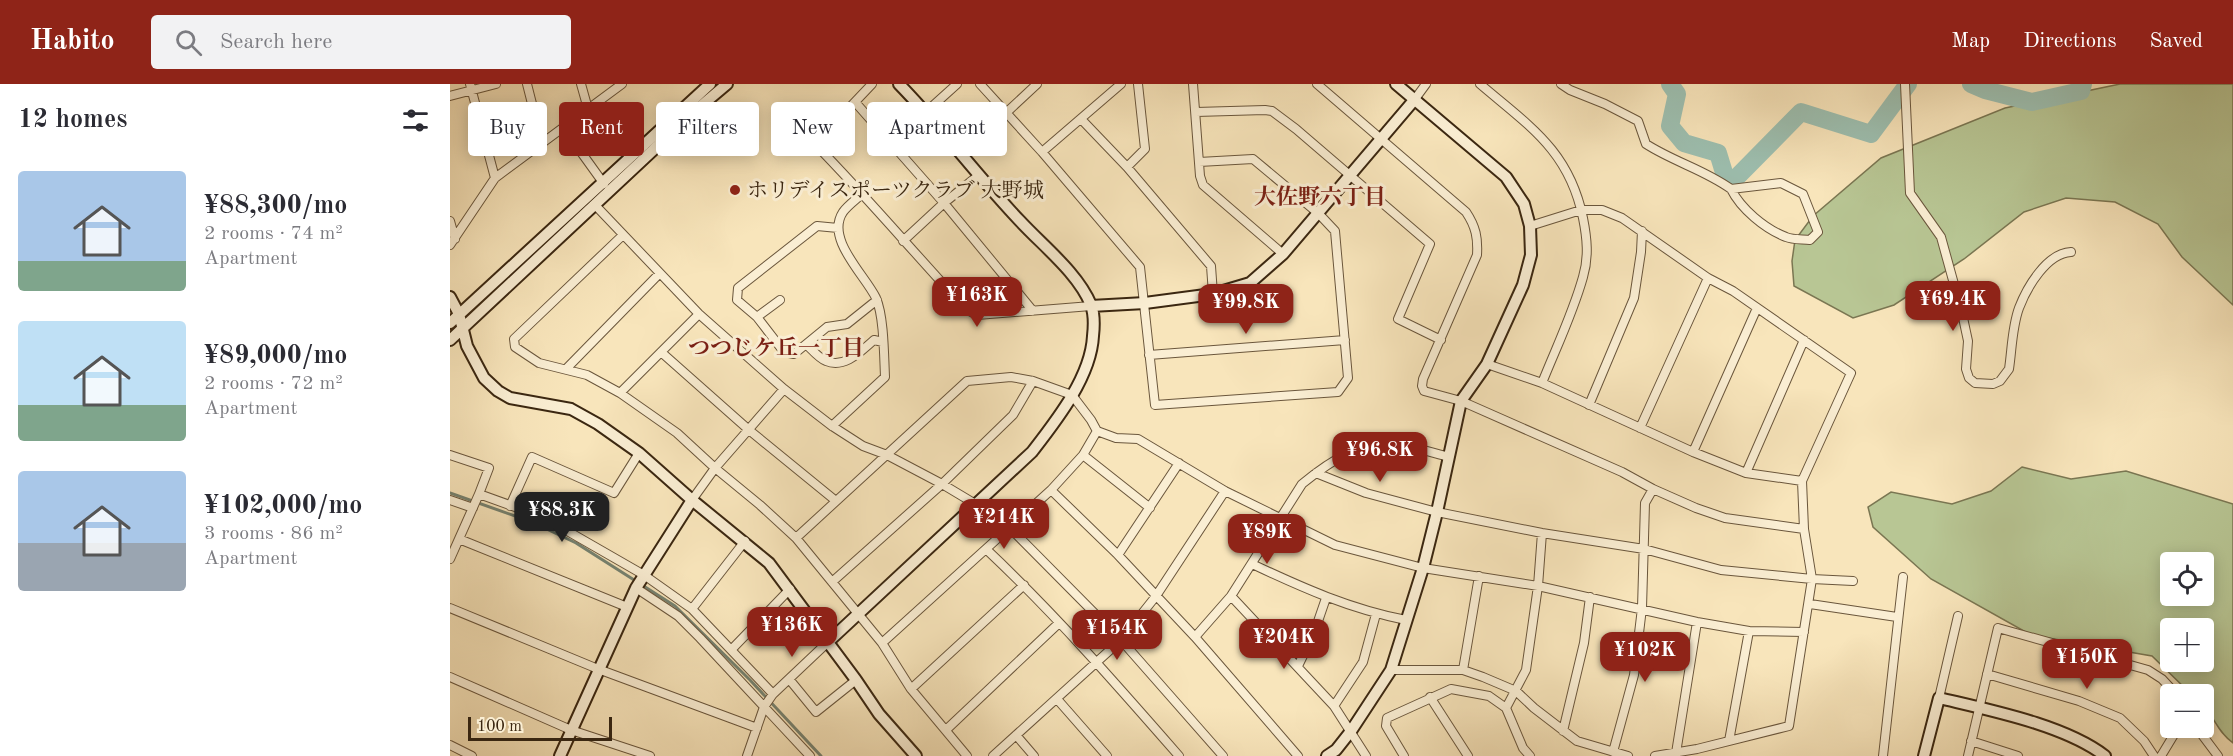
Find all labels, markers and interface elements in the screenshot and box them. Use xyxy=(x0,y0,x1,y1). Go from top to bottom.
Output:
search box xyxy=(151,15,571,69)
icon: search xyxy=(172,26,205,59)
text: Habito xyxy=(30,28,115,56)
text: Search here xyxy=(220,31,332,53)
text: Map xyxy=(1951,31,1990,52)
text: Directions xyxy=(2023,31,2117,52)
text: Saved xyxy=(2150,31,2203,52)
chip: Buy xyxy=(468,102,547,156)
chip: Rent xyxy=(559,102,644,156)
chip: Filters xyxy=(656,102,759,156)
chip: New xyxy=(771,102,855,156)
chip: Apartment xyxy=(867,102,1007,156)
icon: filters xyxy=(399,104,432,137)
text: 12 homes xyxy=(18,107,127,133)
place label: ホリデイスポーツクラブ 大野城 xyxy=(747,179,1044,202)
marker: ホリデイスポーツクラブ 大野城 xyxy=(728,183,742,197)
district label: 大佐野六丁目 xyxy=(1254,185,1386,209)
text: ¥88,300/mo xyxy=(204,193,347,219)
icon: home xyxy=(66,195,138,267)
text: 2 rooms · 74 m² xyxy=(204,224,343,244)
text: Apartment xyxy=(204,249,298,269)
pin: ¥163K xyxy=(935,277,1019,328)
pin: ¥69.4K xyxy=(1904,281,2002,332)
pin: ¥99.8K xyxy=(1197,284,1295,335)
text: ¥163K xyxy=(946,286,1008,306)
text: ¥69.4K xyxy=(1919,290,1987,310)
text: ¥99.8K xyxy=(1212,293,1280,313)
district label: つつじケ丘一丁目 xyxy=(688,336,864,360)
text: ¥89,000/mo xyxy=(204,343,347,369)
icon: home xyxy=(66,345,138,417)
text: 2 rooms · 72 m² xyxy=(204,374,343,394)
text: Apartment xyxy=(204,399,298,419)
pin: ¥96.8K xyxy=(1331,432,1429,483)
text: ¥96.8K xyxy=(1346,441,1414,461)
pin: ¥88.3K xyxy=(513,492,611,543)
text: ¥102,000/mo xyxy=(204,493,362,519)
icon: home xyxy=(66,495,138,567)
pin: ¥214K xyxy=(962,499,1046,550)
text: ¥88.3K xyxy=(528,501,596,521)
text: ¥214K xyxy=(973,508,1035,528)
pin: ¥89K xyxy=(1231,514,1303,565)
text: ¥89K xyxy=(1242,523,1292,543)
text: 3 rooms · 86 m² xyxy=(204,524,343,544)
text: Apartment xyxy=(204,549,298,569)
map controls xyxy=(2160,552,2214,738)
button: locate xyxy=(2160,552,2214,606)
pin: ¥136K xyxy=(750,607,834,658)
pin: ¥154K xyxy=(1075,610,1159,661)
text: ¥136K xyxy=(761,616,823,636)
button: + xyxy=(2160,618,2214,672)
text: ¥154K xyxy=(1086,619,1148,639)
pin: ¥204K xyxy=(1242,619,1326,670)
text: ¥204K xyxy=(1253,628,1315,648)
pin: ¥102K xyxy=(1603,632,1687,683)
pin: ¥150K xyxy=(2045,639,2129,690)
text: ¥102K xyxy=(1614,641,1676,661)
text: ¥150K xyxy=(2056,648,2118,668)
button: − xyxy=(2160,684,2214,738)
scale bar xyxy=(468,714,612,742)
text: 100 m xyxy=(477,719,522,735)

